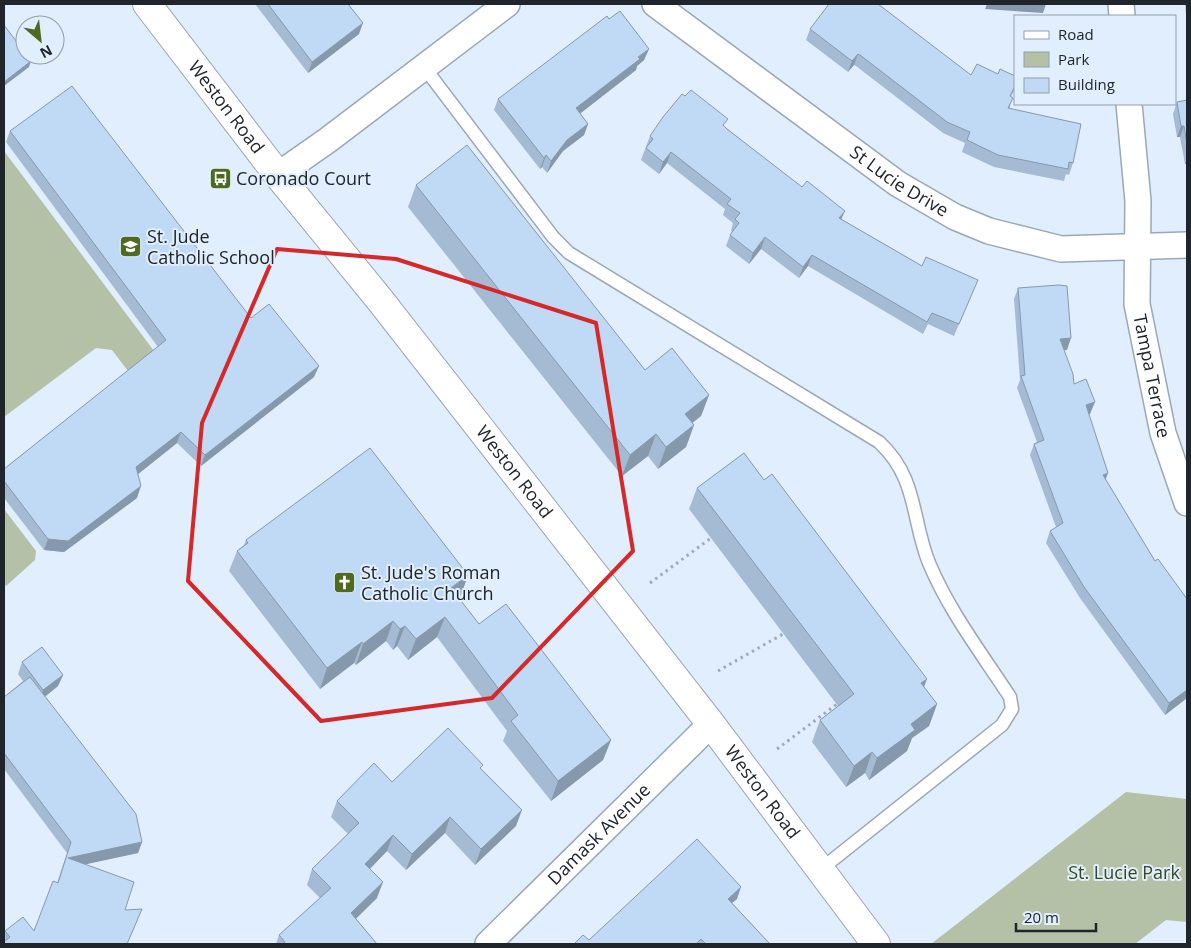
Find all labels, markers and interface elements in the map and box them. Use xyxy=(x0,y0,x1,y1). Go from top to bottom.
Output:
north arrow xyxy=(15,15,65,65)
legend xyxy=(1014,15,1176,105)
text: Road xyxy=(1058,24,1094,44)
text: N xyxy=(37,41,56,63)
text: Park xyxy=(1058,49,1089,69)
street label: Weston Road xyxy=(183,55,270,158)
text: Building xyxy=(1058,74,1115,94)
street label: St Lucie Drive xyxy=(846,140,953,222)
place label: Coronado Court xyxy=(236,166,371,190)
bus stop icon: Coronado Court xyxy=(208,167,232,191)
place label: St. Jude Catholic School xyxy=(147,224,275,269)
school or university icon: St. Jude Catholic School xyxy=(119,235,143,259)
street label: Tampa Terrace xyxy=(1128,312,1177,440)
street label: Weston Road xyxy=(471,420,559,523)
place label: St. Jude's Roman Catholic Church xyxy=(361,560,501,605)
church icon: St. Jude's Roman Catholic Church xyxy=(333,571,357,595)
street label: Weston Road xyxy=(720,740,806,843)
street label: Damask Avenue xyxy=(542,778,655,890)
park label: St. Lucie Park xyxy=(1068,860,1180,884)
scale bar xyxy=(1016,900,1096,932)
text: 20 m xyxy=(1024,907,1059,927)

